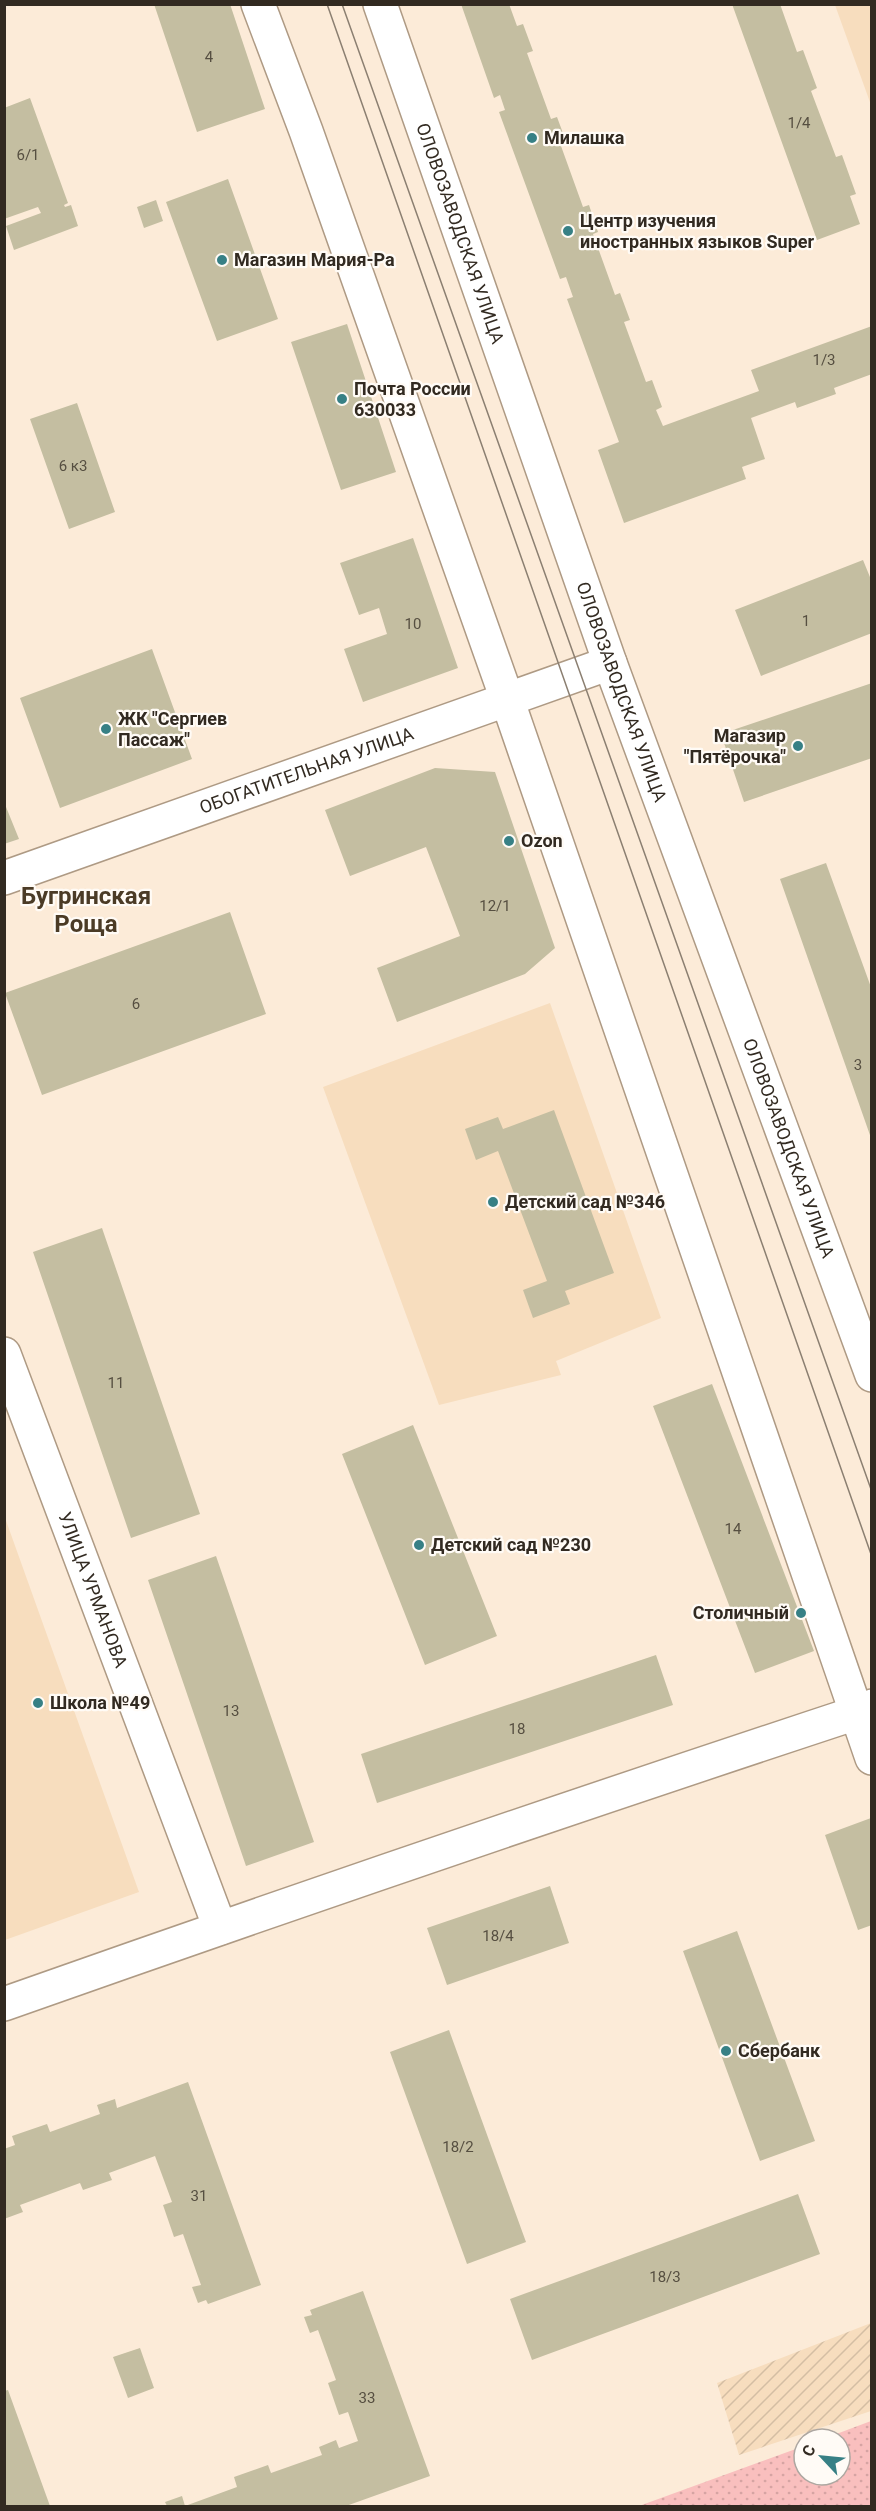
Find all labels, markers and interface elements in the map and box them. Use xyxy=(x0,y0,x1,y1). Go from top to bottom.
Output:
house number: 4 xyxy=(205,48,214,66)
house number: 1/4 xyxy=(787,114,811,132)
street label: ОЛОВОЗАВОДСКАЯ УЛИЦА xyxy=(412,120,509,347)
place label: Милашка xyxy=(544,127,625,148)
marker: Милашка xyxy=(525,131,539,145)
house number: 6/1 xyxy=(16,146,40,164)
place label: Центр изучения иностранных языков Super xyxy=(580,210,815,252)
marker: Центр изучения иностранных языков Super xyxy=(561,224,575,238)
place label: Магазин Мария-Ра xyxy=(234,249,395,270)
marker: Магазин Мария-Ра xyxy=(215,253,229,267)
house number: 1/3 xyxy=(812,351,836,369)
place label: Почта России 630033 xyxy=(354,378,471,420)
marker: Почта России 630033 xyxy=(335,392,349,406)
house number: 6 к3 xyxy=(59,457,87,475)
street label: ОЛОВОЗАВОДСКАЯ УЛИЦА xyxy=(572,579,671,805)
house number: 1 xyxy=(802,612,810,630)
house number: 10 xyxy=(405,615,421,633)
place label: ЖК "Сергиев Пассаж" xyxy=(118,708,227,750)
marker: ЖК "Сергиев Пассаж" xyxy=(99,722,113,736)
street label: ОБОГАТИТЕЛЬНАЯ УЛИЦА xyxy=(197,722,416,818)
place label: Магазир "Пятёрочка" xyxy=(684,725,786,767)
marker: Магазир "Пятёрочка" xyxy=(791,739,805,753)
place label: Ozon xyxy=(521,830,563,851)
marker: Ozon xyxy=(502,834,516,848)
district label: Бугринская Роща xyxy=(21,882,151,938)
house number: 12/1 xyxy=(479,897,511,915)
house number: 6 xyxy=(132,995,140,1013)
street label: ОЛОВОЗАВОДСКАЯ УЛИЦА xyxy=(739,1035,839,1261)
house number: 3 xyxy=(854,1056,862,1074)
place label: Детский сад №346 xyxy=(505,1191,665,1212)
marker: Детский сад №346 xyxy=(486,1195,500,1209)
house number: 11 xyxy=(108,1374,124,1392)
street label: УЛИЦА УРМАНОВА xyxy=(54,1509,132,1671)
house number: 14 xyxy=(725,1520,742,1538)
place label: Детский сад №230 xyxy=(431,1534,591,1555)
marker: Детский сад №230 xyxy=(412,1538,426,1552)
place label: Столичный xyxy=(693,1602,789,1623)
marker: Столичный xyxy=(794,1606,808,1620)
place label: Школа №49 xyxy=(50,1692,150,1713)
marker: Школа №49 xyxy=(31,1696,45,1710)
house number: 13 xyxy=(223,1702,239,1720)
house number: 18 xyxy=(509,1720,525,1738)
house number: 18/4 xyxy=(482,1927,514,1945)
place label: Сбербанк xyxy=(738,2040,821,2061)
marker: Сбербанк xyxy=(719,2044,733,2058)
house number: 18/2 xyxy=(442,2138,474,2156)
house number: 31 xyxy=(191,2187,207,2205)
house number: 18/3 xyxy=(649,2268,681,2286)
house number: 33 xyxy=(359,2389,375,2407)
north arrow xyxy=(792,2427,852,2487)
text: С xyxy=(798,2442,820,2460)

